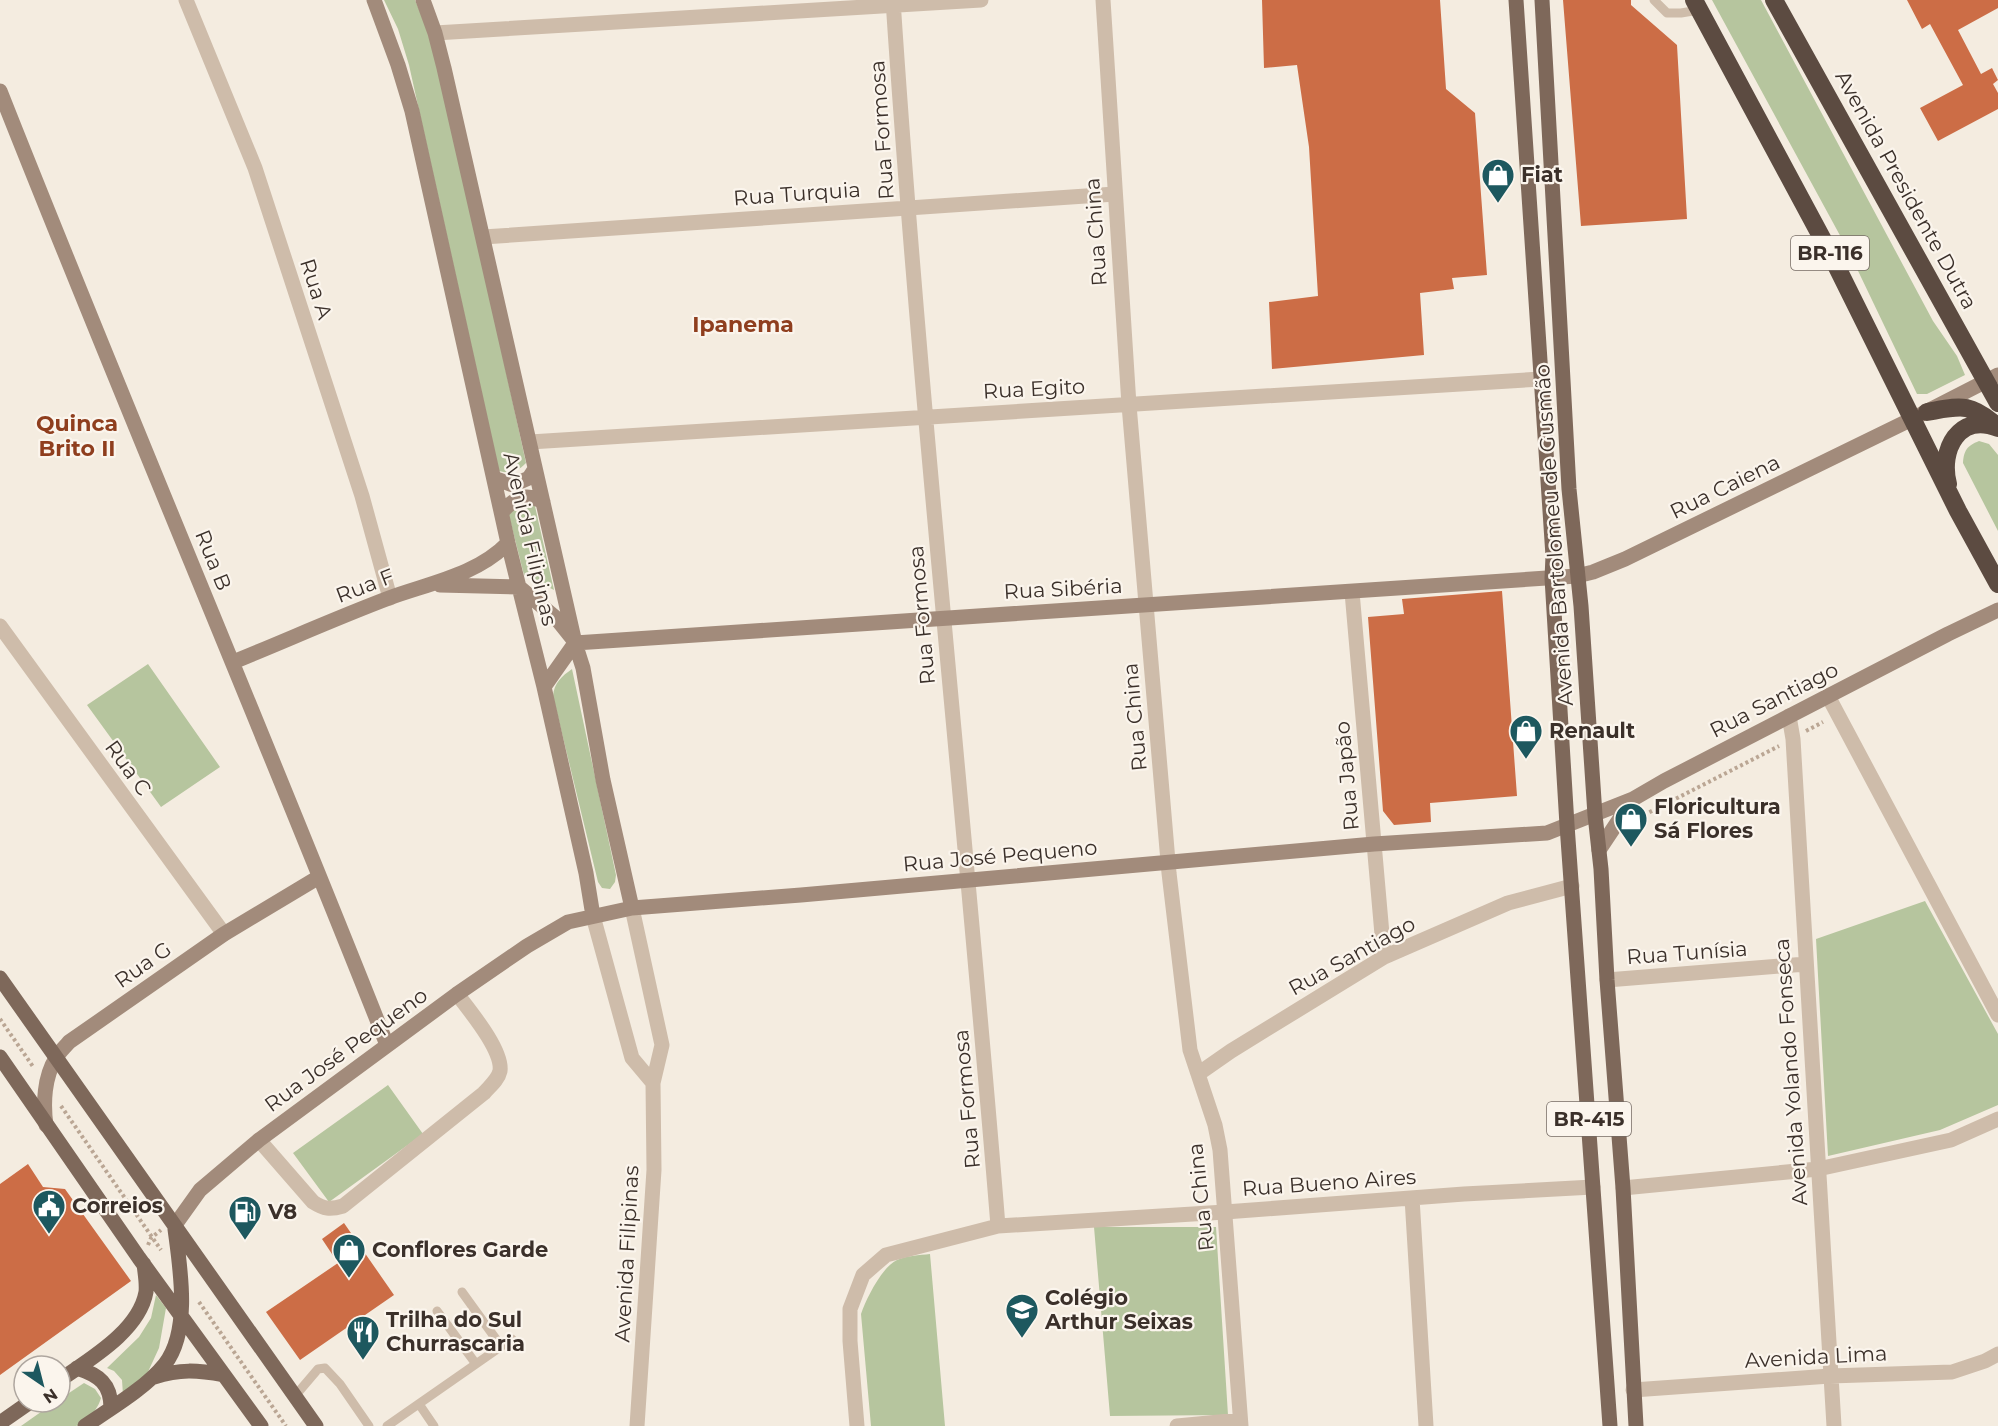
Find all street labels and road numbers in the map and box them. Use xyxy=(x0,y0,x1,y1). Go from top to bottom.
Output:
street label: Rua Formosa xyxy=(864,60,899,201)
street label: Avenida Presidente Dutra xyxy=(1830,66,1983,313)
street label: Rua Turquia xyxy=(732,177,861,210)
street label: Rua China xyxy=(1079,177,1112,287)
road number: BR-116 xyxy=(1791,236,1869,270)
street label: Rua A xyxy=(295,255,338,323)
street label: Avenida Bartolomeu de Gusmão xyxy=(1529,363,1578,707)
street label: Rua Egito xyxy=(982,373,1086,404)
street label: Rua Caiena xyxy=(1666,449,1784,524)
street label: Avenida Filipinas xyxy=(498,450,563,628)
street label: Rua B xyxy=(190,526,237,594)
street label: Rua Formosa xyxy=(903,544,940,686)
street label: Rua F xyxy=(332,563,398,608)
street label: Rua Sibéria xyxy=(1003,573,1123,604)
street label: Rua Santiago xyxy=(1705,656,1842,743)
street label: Rua China xyxy=(1117,662,1152,772)
street label: Rua Japão xyxy=(1329,720,1364,832)
street label: Rua C xyxy=(100,735,157,800)
street label: Rua José Pequeno xyxy=(902,835,1098,876)
street label: Rua Santiago xyxy=(1284,910,1419,1001)
street label: Rua G xyxy=(110,936,176,993)
street label: Rua Tunísia xyxy=(1626,936,1748,969)
street label: Avenida Yolando Fonseca xyxy=(1769,937,1812,1207)
street label: Rua José Pequeno xyxy=(259,982,432,1117)
street label: Rua Formosa xyxy=(948,1028,985,1170)
road number: BR-415 xyxy=(1547,1102,1631,1136)
street label: Rua China xyxy=(1182,1142,1219,1252)
street label: Rua Bueno Aires xyxy=(1241,1164,1417,1201)
street label: Avenida Filipinas xyxy=(609,1165,644,1343)
street label: Avenida Lima xyxy=(1744,1340,1888,1373)

